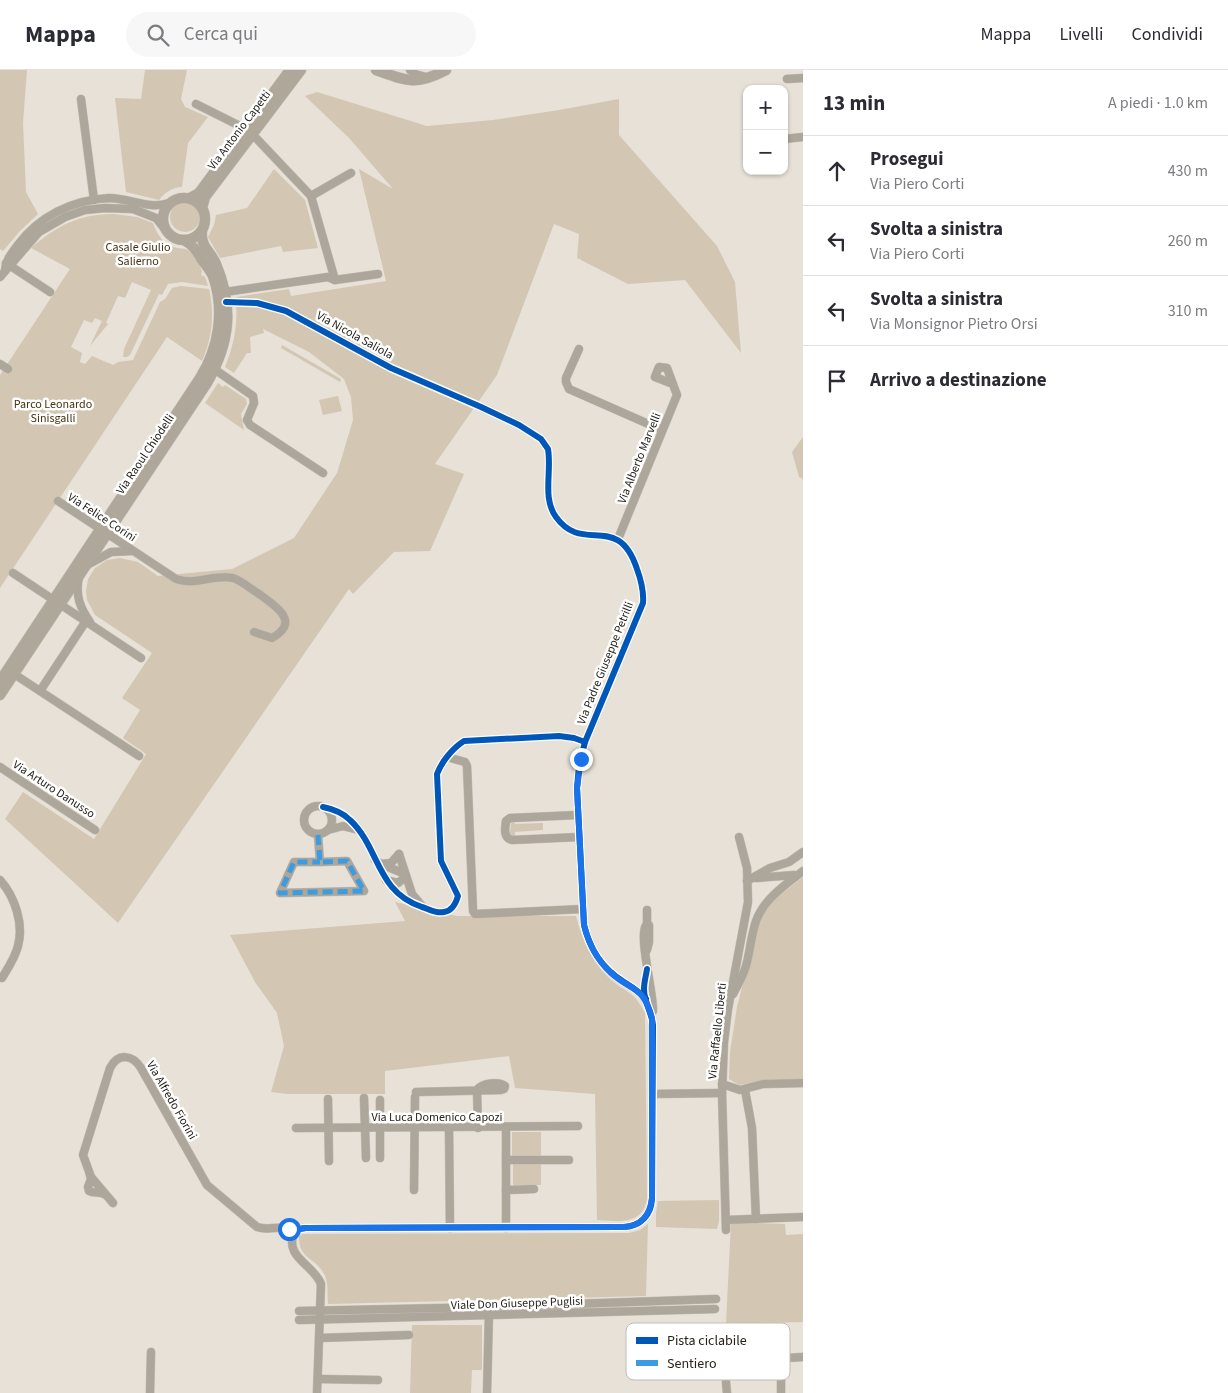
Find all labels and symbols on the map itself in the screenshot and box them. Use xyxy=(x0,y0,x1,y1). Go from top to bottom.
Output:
street label: Via Antonio Capetti xyxy=(204,87,275,174)
park label: Casale Giulio Salierno xyxy=(106,239,170,270)
street label: Via Nicola Saliola xyxy=(313,307,396,364)
park label: Parco Leonardo Sinisgalli xyxy=(14,396,92,427)
street label: Via Alberto Marvelli xyxy=(614,410,665,506)
street label: Via Raoul Chiodelli xyxy=(112,411,179,498)
street label: Via Felice Corini xyxy=(64,489,139,546)
street label: Via Padre Giuseppe Petrilli xyxy=(573,599,638,727)
route end xyxy=(570,748,593,771)
street label: Via Arturo Danusso xyxy=(9,756,98,822)
street label: Via Raffaello Liberti xyxy=(704,982,731,1080)
street label: Via Alfredo Fiorini xyxy=(142,1058,201,1143)
street label: Via Luca Domenico Capozi xyxy=(371,1109,503,1126)
route start xyxy=(278,1218,301,1241)
street label: Viale Don Giuseppe Puglisi xyxy=(451,1293,583,1314)
legend xyxy=(626,1323,790,1380)
text: Pista ciclabile xyxy=(667,1331,747,1351)
text: Sentiero xyxy=(667,1354,717,1374)

